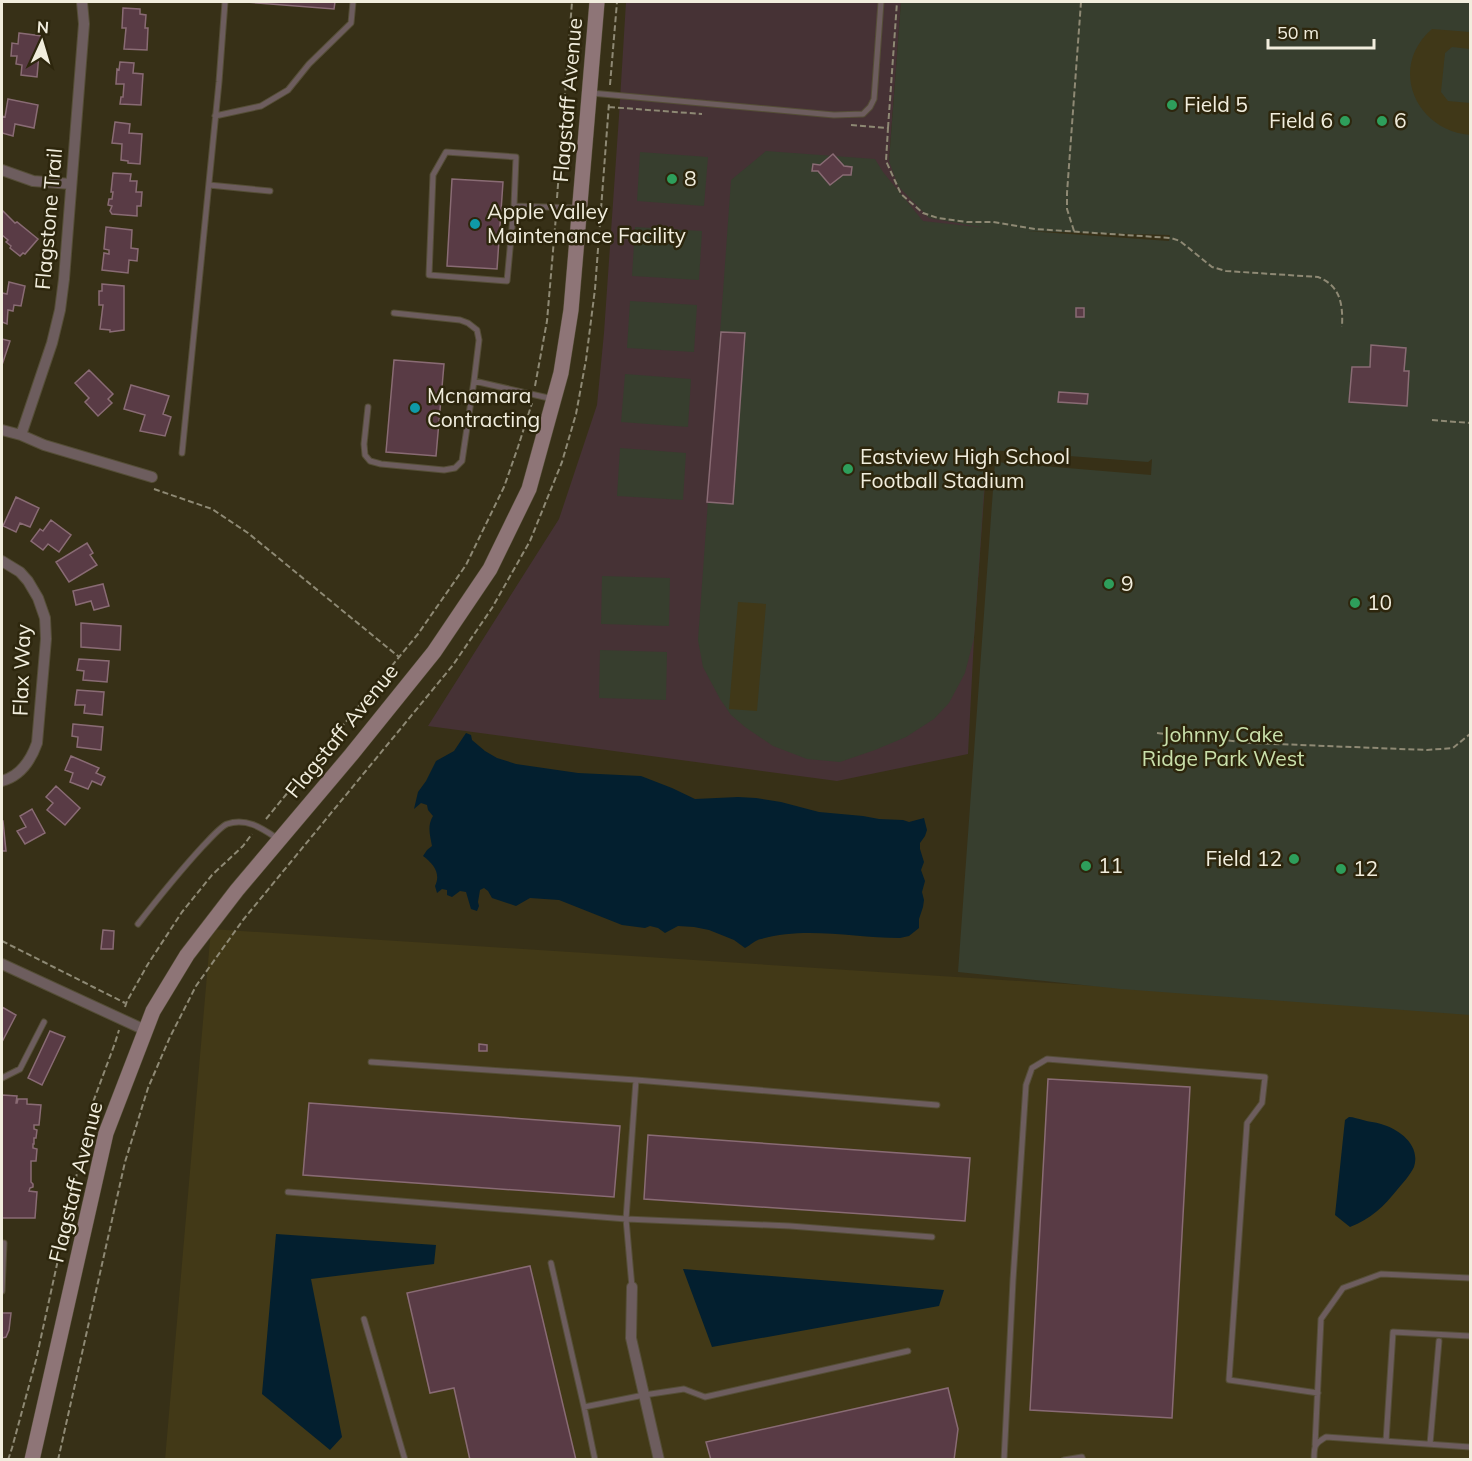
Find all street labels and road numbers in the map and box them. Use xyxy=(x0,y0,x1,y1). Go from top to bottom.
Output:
street label: Flagstaff Avenue xyxy=(547,17,587,183)
street label: Flagstone Trail xyxy=(29,147,67,291)
street label: Flax Way xyxy=(6,624,36,716)
street label: Flagstaff Avenue xyxy=(279,658,403,803)
street label: Flagstaff Avenue xyxy=(42,1099,108,1265)

